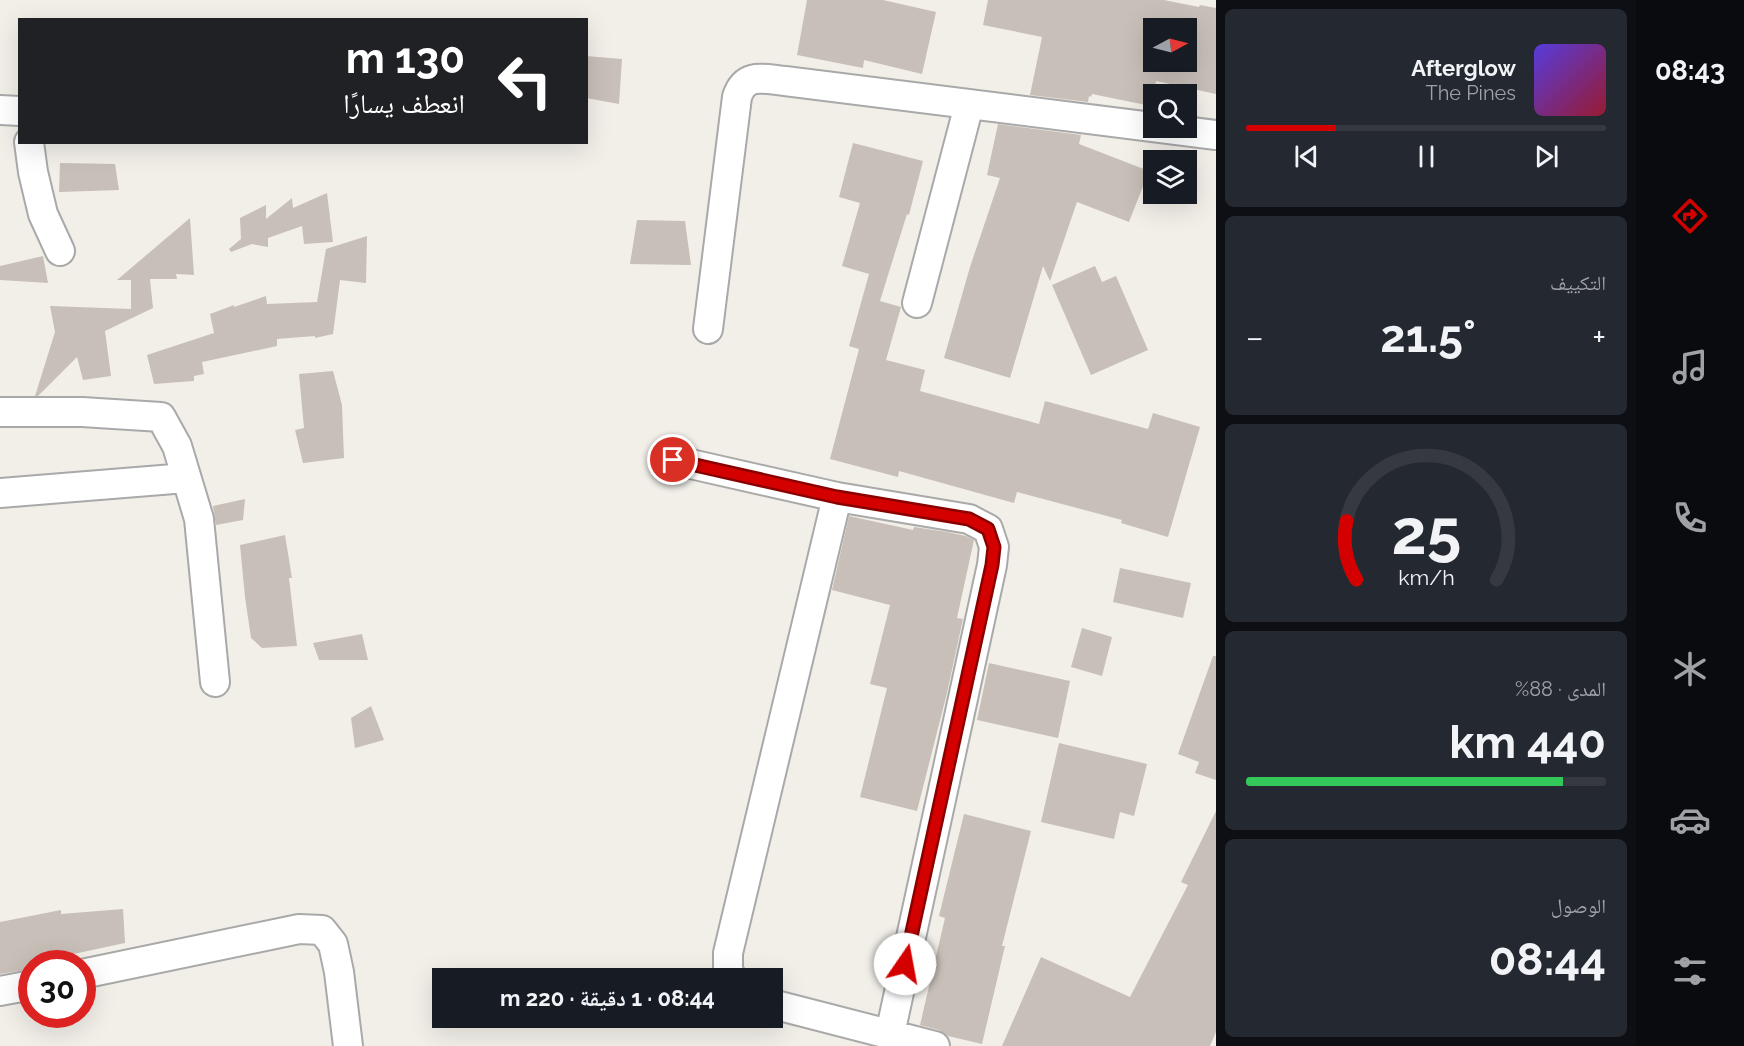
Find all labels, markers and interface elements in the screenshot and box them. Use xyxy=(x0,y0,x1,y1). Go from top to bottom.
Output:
north arrow xyxy=(1143,18,1197,72)
map controls xyxy=(1143,18,1197,204)
text: 130 m xyxy=(346,34,465,83)
icon: left xyxy=(486,42,564,120)
text: Afterglow xyxy=(1411,55,1516,81)
text: 08:43 xyxy=(1655,55,1725,86)
text: The Pines xyxy=(1425,81,1516,105)
button: search xyxy=(1143,84,1197,138)
text: انعطف يسارًا xyxy=(343,88,465,119)
icon: previous xyxy=(1290,140,1323,173)
icon: pause xyxy=(1410,140,1443,173)
icon: next xyxy=(1530,140,1563,173)
button: layers xyxy=(1143,150,1197,204)
icon: directions xyxy=(1669,195,1711,237)
text: التكييف xyxy=(1550,271,1606,295)
text: 21.5° xyxy=(1380,310,1476,363)
text: − xyxy=(1246,318,1264,357)
text: + xyxy=(1592,318,1606,357)
icon: music xyxy=(1669,346,1711,388)
pin xyxy=(647,434,698,485)
icon: arrive xyxy=(656,443,689,476)
text: 25 xyxy=(1391,495,1461,569)
icon: phone xyxy=(1669,497,1711,539)
text: km/h xyxy=(1398,565,1454,590)
icon: climate xyxy=(1669,648,1711,690)
text: المدى · 88% xyxy=(1515,677,1606,701)
text: 440 km xyxy=(1449,716,1606,769)
icon: car xyxy=(1669,799,1711,841)
text: الوصول xyxy=(1551,894,1606,918)
position arrow xyxy=(873,932,937,996)
text: 08:44 xyxy=(1489,933,1606,986)
speed limit sign: 30 xyxy=(18,950,96,1028)
icon: filters xyxy=(1669,950,1711,992)
text: 08:44 · 1 دقيقة · 220 m xyxy=(500,985,715,1011)

